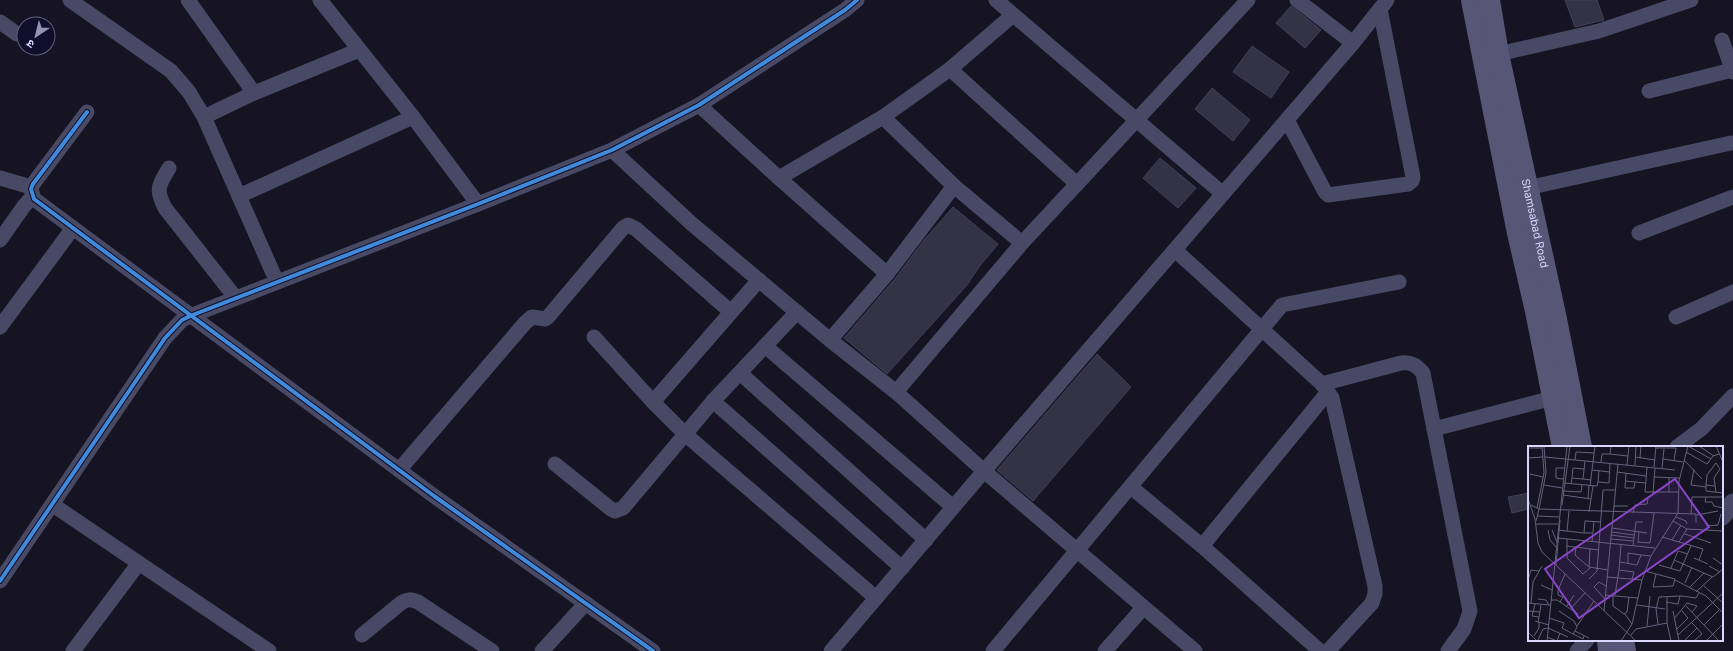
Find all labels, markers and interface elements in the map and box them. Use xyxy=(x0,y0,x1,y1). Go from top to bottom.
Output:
north arrow xyxy=(16,16,56,56)
text: उ xyxy=(23,36,37,52)
street label: Shamsabad Road xyxy=(1518,177,1552,269)
inset map xyxy=(1528,446,1723,641)

